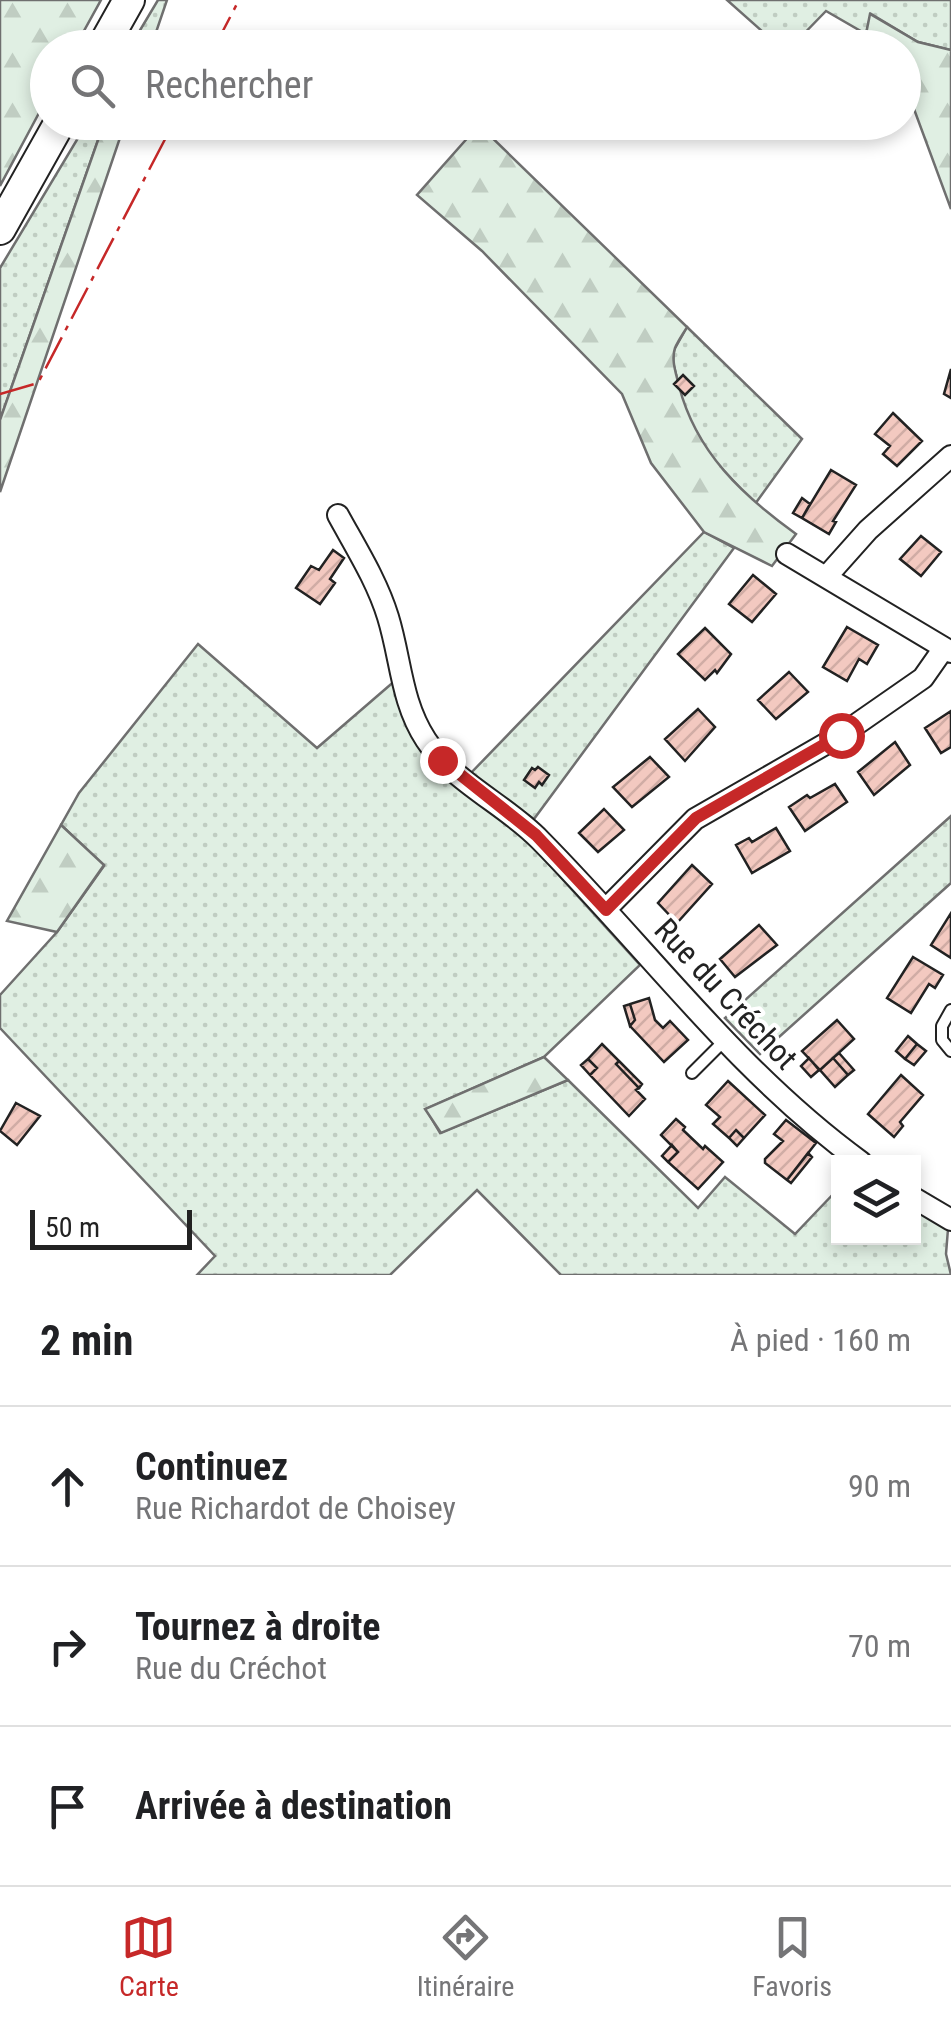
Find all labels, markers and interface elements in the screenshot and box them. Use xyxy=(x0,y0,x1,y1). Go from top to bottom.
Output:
search box xyxy=(30,30,921,140)
icon: search xyxy=(65,58,120,113)
text: Rechercher xyxy=(145,63,313,107)
route start xyxy=(819,713,865,759)
route end xyxy=(420,738,466,784)
street label: Rue du Créchot xyxy=(647,911,805,1077)
map controls xyxy=(831,1155,921,1245)
button: layers xyxy=(831,1155,921,1245)
scale bar xyxy=(30,1205,192,1250)
text: 50 m xyxy=(45,1211,100,1244)
text: 2 min xyxy=(40,1316,133,1365)
text: À pied · 160 m xyxy=(730,1321,911,1359)
text: Continuez xyxy=(135,1445,288,1489)
icon: ahead xyxy=(40,1459,95,1514)
text: 90 m xyxy=(848,1467,911,1505)
text: Rue Richardot de Choisey xyxy=(135,1489,456,1527)
text: Tournez à droite xyxy=(135,1605,381,1649)
icon: right xyxy=(40,1619,95,1674)
text: 70 m xyxy=(848,1627,911,1665)
text: Rue du Créchot xyxy=(135,1649,327,1687)
icon: arrive xyxy=(40,1779,95,1834)
text: Arrivée à destination xyxy=(135,1784,452,1828)
tab: Carte xyxy=(119,1910,179,2003)
tab: Itinéraire xyxy=(417,1910,514,2003)
tab: Favoris xyxy=(752,1910,832,2003)

